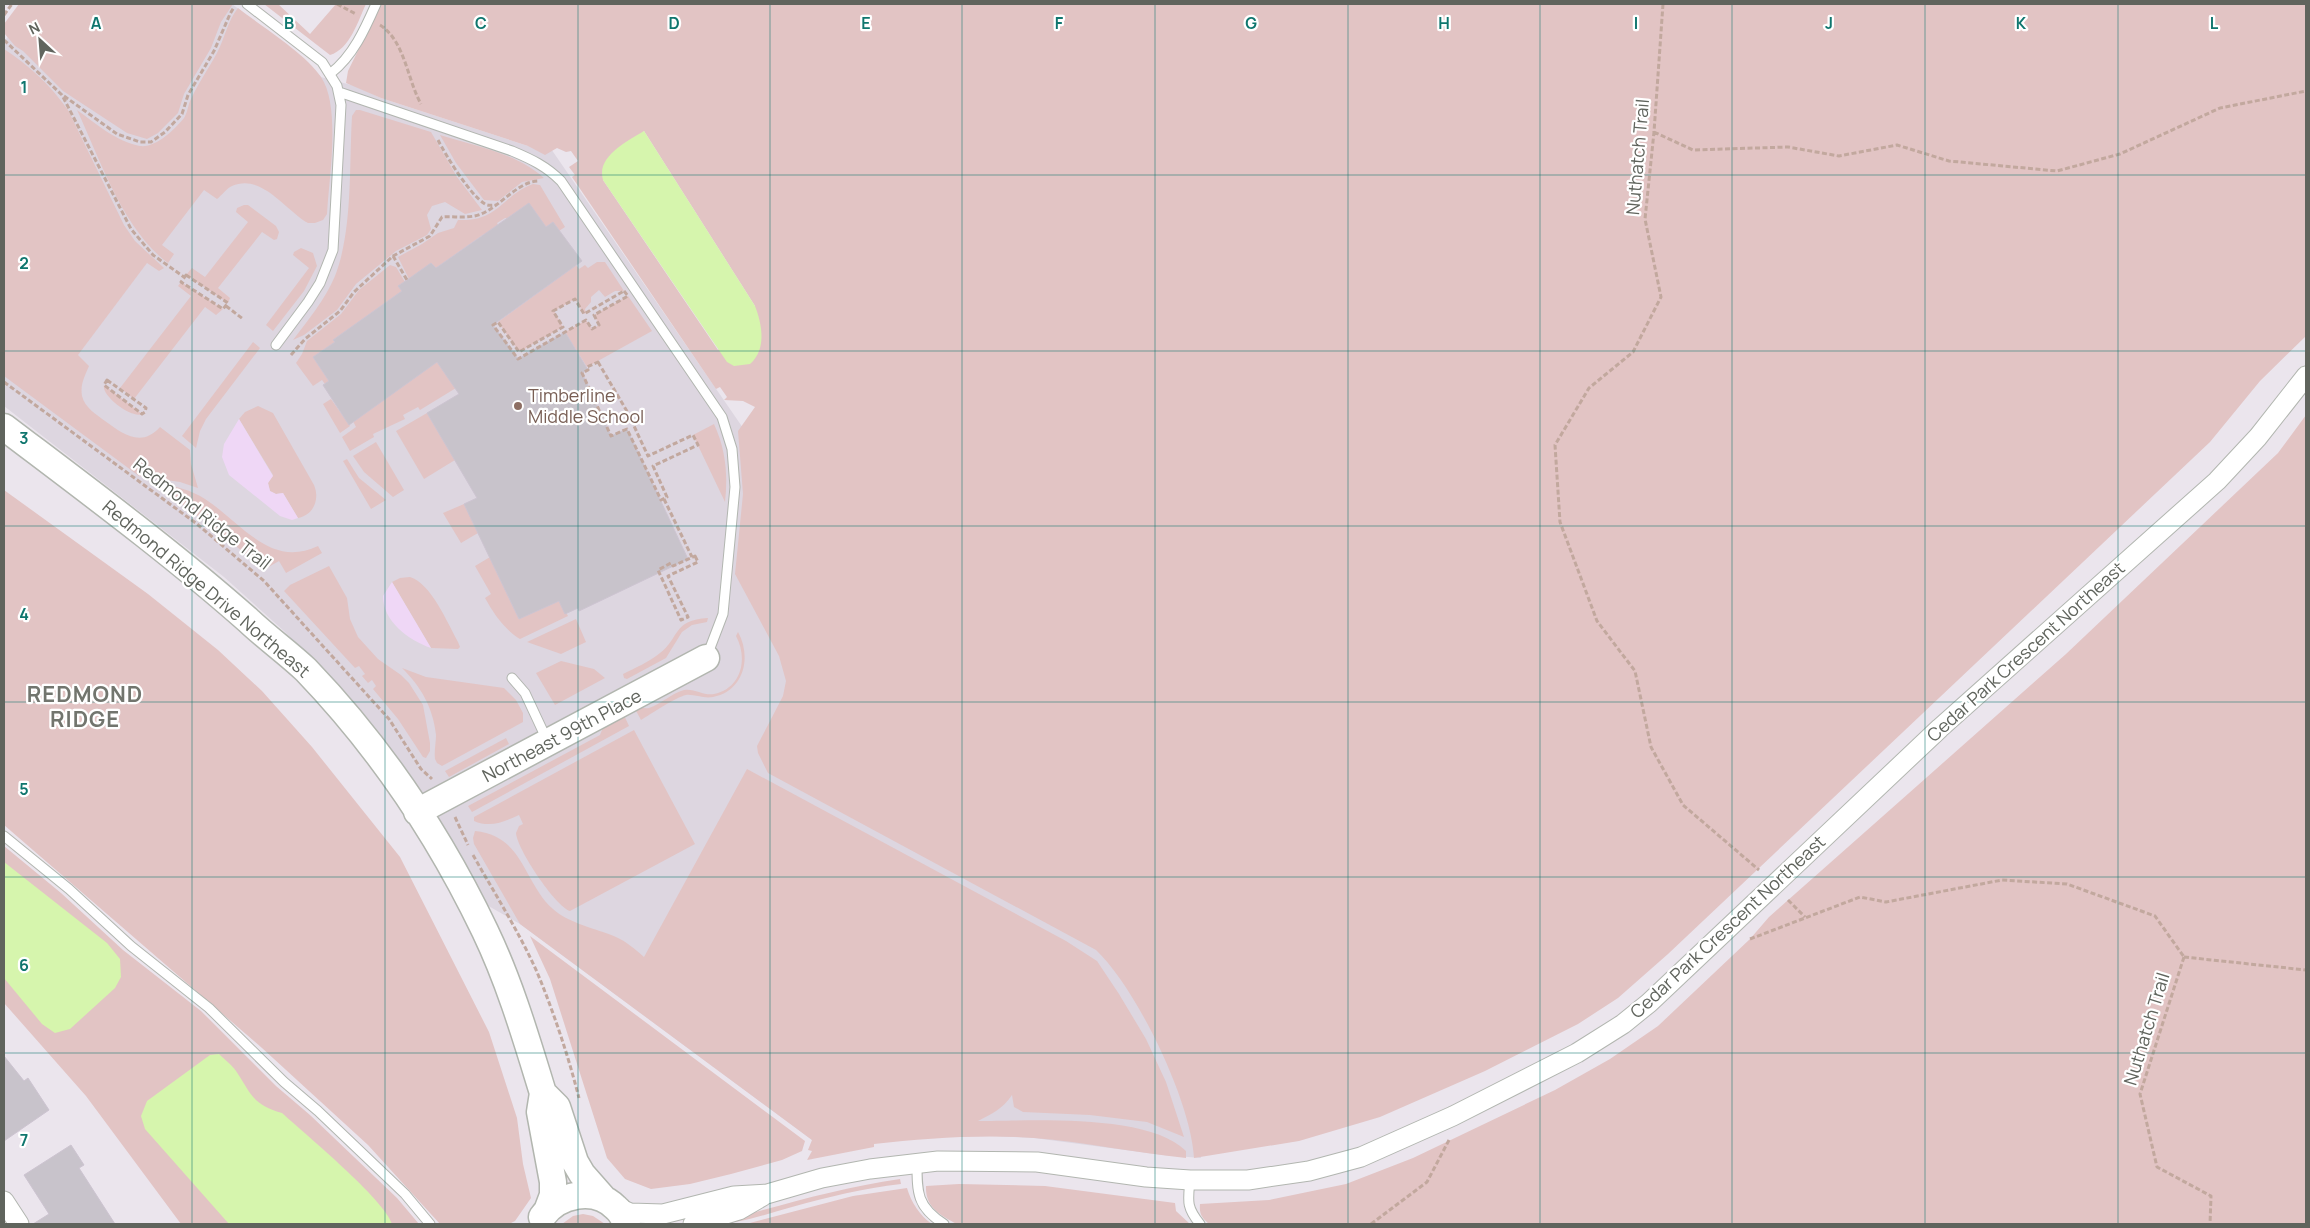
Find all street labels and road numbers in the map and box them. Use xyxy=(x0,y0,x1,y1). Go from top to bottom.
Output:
street label: Nuthatch Trail xyxy=(1620,98,1654,216)
street label: Redmond Ridge Trail xyxy=(129,452,276,575)
street label: Redmond Ridge Drive Northeast xyxy=(98,494,316,682)
street label: Cedar Park Crescent Northeast xyxy=(1921,556,2129,747)
street label: Northeast 99th Place xyxy=(478,683,645,787)
street label: Cedar Park Crescent Northeast xyxy=(1625,829,1830,1023)
street label: Nuthatch Trail xyxy=(2118,970,2175,1088)

